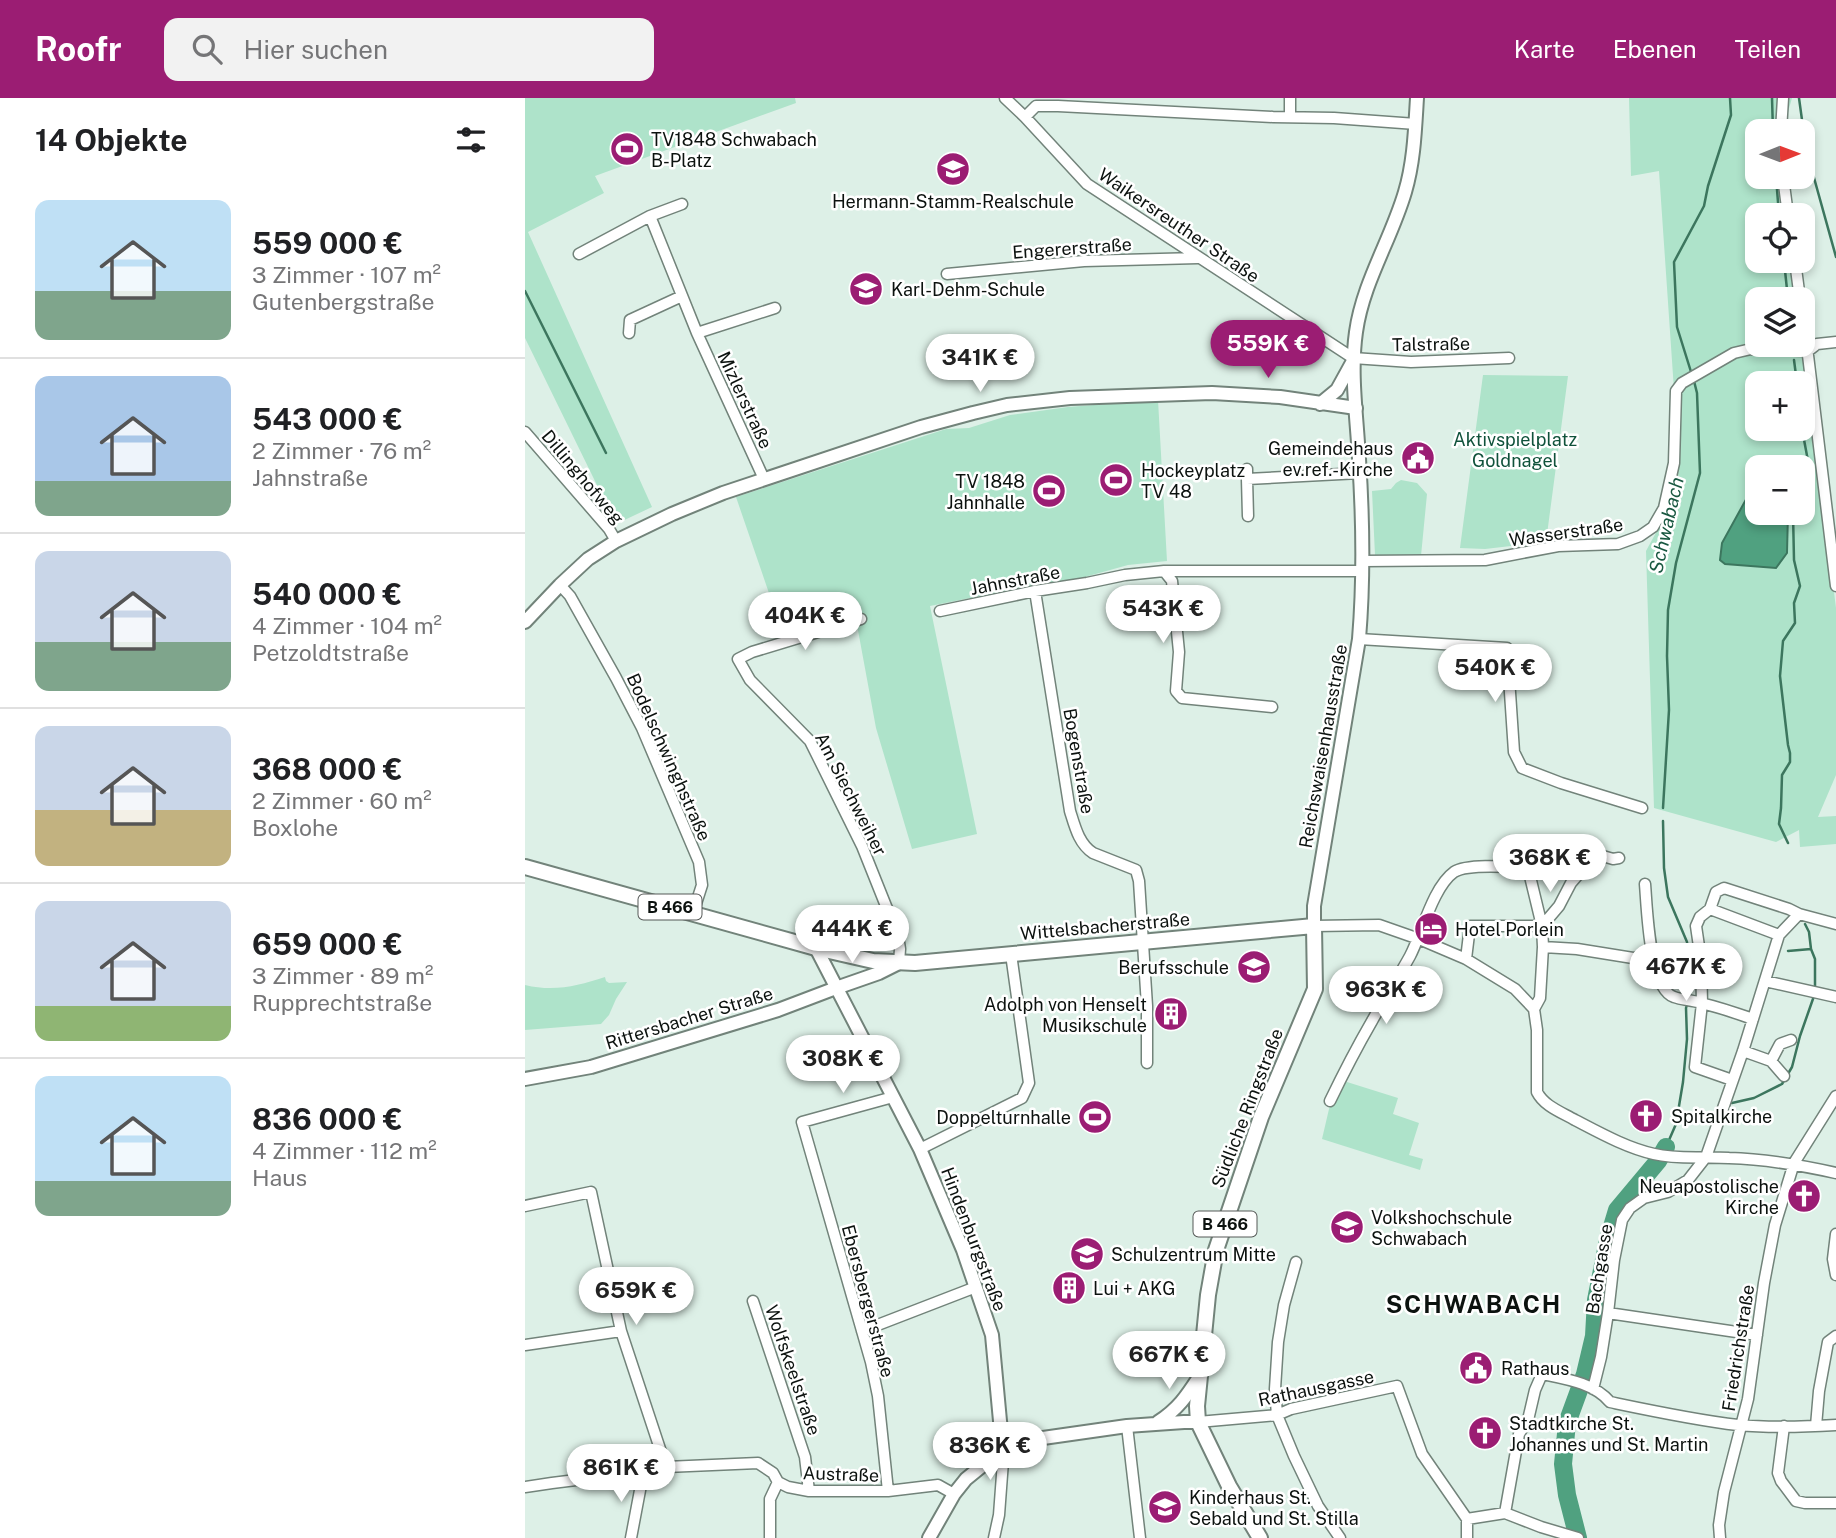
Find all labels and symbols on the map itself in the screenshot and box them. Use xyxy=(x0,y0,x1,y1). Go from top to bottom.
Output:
north arrow xyxy=(1745,119,1815,189)
place label: TV1848 Schwabach B-Platz xyxy=(651,129,817,171)
sports icon: TV1848 Schwabach B-Platz xyxy=(608,130,646,168)
school or university icon: Hermann-Stamm-Realschule xyxy=(934,150,972,188)
street label: Waikersreuther Straße xyxy=(1095,163,1263,287)
place label: Hermann-Stamm-Realschule xyxy=(832,191,1074,212)
street label: Engererstraße xyxy=(1011,233,1133,263)
school or university icon: Karl-Dehm-Schule xyxy=(847,270,885,308)
place label: Karl-Dehm-Schule xyxy=(891,279,1045,300)
pin: 559K € xyxy=(1211,320,1325,380)
street label: Talstraße xyxy=(1392,333,1470,355)
pin: 341K € xyxy=(923,334,1037,394)
street label: Mizlerstraße xyxy=(713,348,777,452)
street label: Dillinghofweg xyxy=(538,426,628,528)
park label: Aktivspielplatz Goldnagel xyxy=(1453,429,1577,471)
place label: Gemeindehaus ev.ref.-Kirche xyxy=(1268,438,1393,480)
public building icon: Gemeindehaus ev.ref.-Kirche xyxy=(1399,439,1437,477)
place label: Hockeyplatz TV 48 xyxy=(1141,460,1245,502)
sports icon: Hockeyplatz TV 48 xyxy=(1097,461,1135,499)
place label: TV 1848 Jahnhalle xyxy=(947,471,1025,513)
sports icon: TV 1848 Jahnhalle xyxy=(1030,472,1068,510)
water label: Schwabach xyxy=(1644,475,1688,575)
street label: Wasserstraße xyxy=(1508,514,1624,550)
street label: Jahnstraße xyxy=(968,561,1062,599)
pin: 543K € xyxy=(1106,586,1220,645)
pin: 404K € xyxy=(748,592,862,652)
street label: Reichswaisenhausstraße xyxy=(1295,642,1351,850)
pin: 540K € xyxy=(1438,644,1552,704)
street label: Bodelschwinghstraße xyxy=(623,670,715,844)
street label: Bogenstraße xyxy=(1059,706,1099,816)
street label: Am Siechweiher xyxy=(811,729,891,859)
pin: 368K € xyxy=(1493,834,1607,894)
road number: B 466 xyxy=(639,894,701,920)
pin: 444K € xyxy=(795,906,909,965)
street label: Wittelsbacherstraße xyxy=(1019,908,1191,944)
hotel icon: Hotel Porlein xyxy=(1412,910,1450,948)
place label: Hotel Porlein xyxy=(1455,919,1564,940)
pin: 467K € xyxy=(1629,944,1743,1003)
school or university icon: Berufsschule xyxy=(1235,948,1273,986)
place label: Berufsschule xyxy=(1118,957,1229,978)
pin: 963K € xyxy=(1329,967,1443,1026)
street label: Rittersbacher Straße xyxy=(603,983,775,1053)
place label: Adolph von Henselt Musikschule xyxy=(984,994,1147,1036)
building icon: Adolph von Henselt Musikschule xyxy=(1152,995,1190,1033)
street label: Südliche Ringstraße xyxy=(1207,1025,1287,1191)
pin: 308K € xyxy=(786,1035,900,1095)
church icon: Spitalkirche xyxy=(1627,1097,1665,1135)
sports icon: Doppelturnhalle xyxy=(1076,1098,1114,1136)
place label: Spitalkirche xyxy=(1671,1106,1772,1127)
place label: Doppelturnhalle xyxy=(936,1107,1071,1128)
street label: Hindenburgstraße xyxy=(937,1164,1011,1314)
place label: Neuapostolische Kirche xyxy=(1639,1176,1779,1218)
church icon: Neuapostolische Kirche xyxy=(1785,1177,1823,1215)
place label: Volkshochschule Schwabach xyxy=(1371,1207,1512,1249)
school or university icon: Volkshochschule Schwabach xyxy=(1328,1208,1366,1246)
road number: B 466 xyxy=(1193,1212,1257,1236)
street label: Ebersbergerstraße xyxy=(838,1222,898,1380)
street label: Bachgasse xyxy=(1581,1222,1617,1316)
school or university icon: Schulzentrum Mitte xyxy=(1068,1235,1106,1273)
place label: Schulzentrum Mitte xyxy=(1111,1244,1276,1265)
pin: 659K € xyxy=(579,1268,693,1327)
building icon: Lui + AKG xyxy=(1050,1269,1088,1307)
place label: Lui + AKG xyxy=(1093,1278,1175,1299)
street label: Friedrichstraße xyxy=(1718,1283,1758,1413)
district label: SCHWABACH xyxy=(1386,1290,1562,1318)
street label: Wolfskeelstraße xyxy=(761,1302,825,1438)
pin: 667K € xyxy=(1112,1332,1226,1391)
public building icon: Rathaus xyxy=(1457,1349,1495,1387)
place label: Rathaus xyxy=(1501,1358,1569,1379)
street label: Rathausgasse xyxy=(1256,1366,1376,1410)
place label: Stadtkirche St. Johannes und St. Martin xyxy=(1509,1413,1708,1455)
church icon: Stadtkirche St. Johannes und St. Martin xyxy=(1466,1414,1504,1452)
pin: 836K € xyxy=(933,1422,1047,1482)
pin: 861K € xyxy=(564,1444,678,1504)
street label: Austraße xyxy=(802,1462,880,1486)
place label: Kinderhaus St. Sebald und St. Stilla xyxy=(1189,1487,1359,1529)
school or university icon: Kinderhaus St. Sebald und St. Stilla xyxy=(1146,1488,1184,1526)

